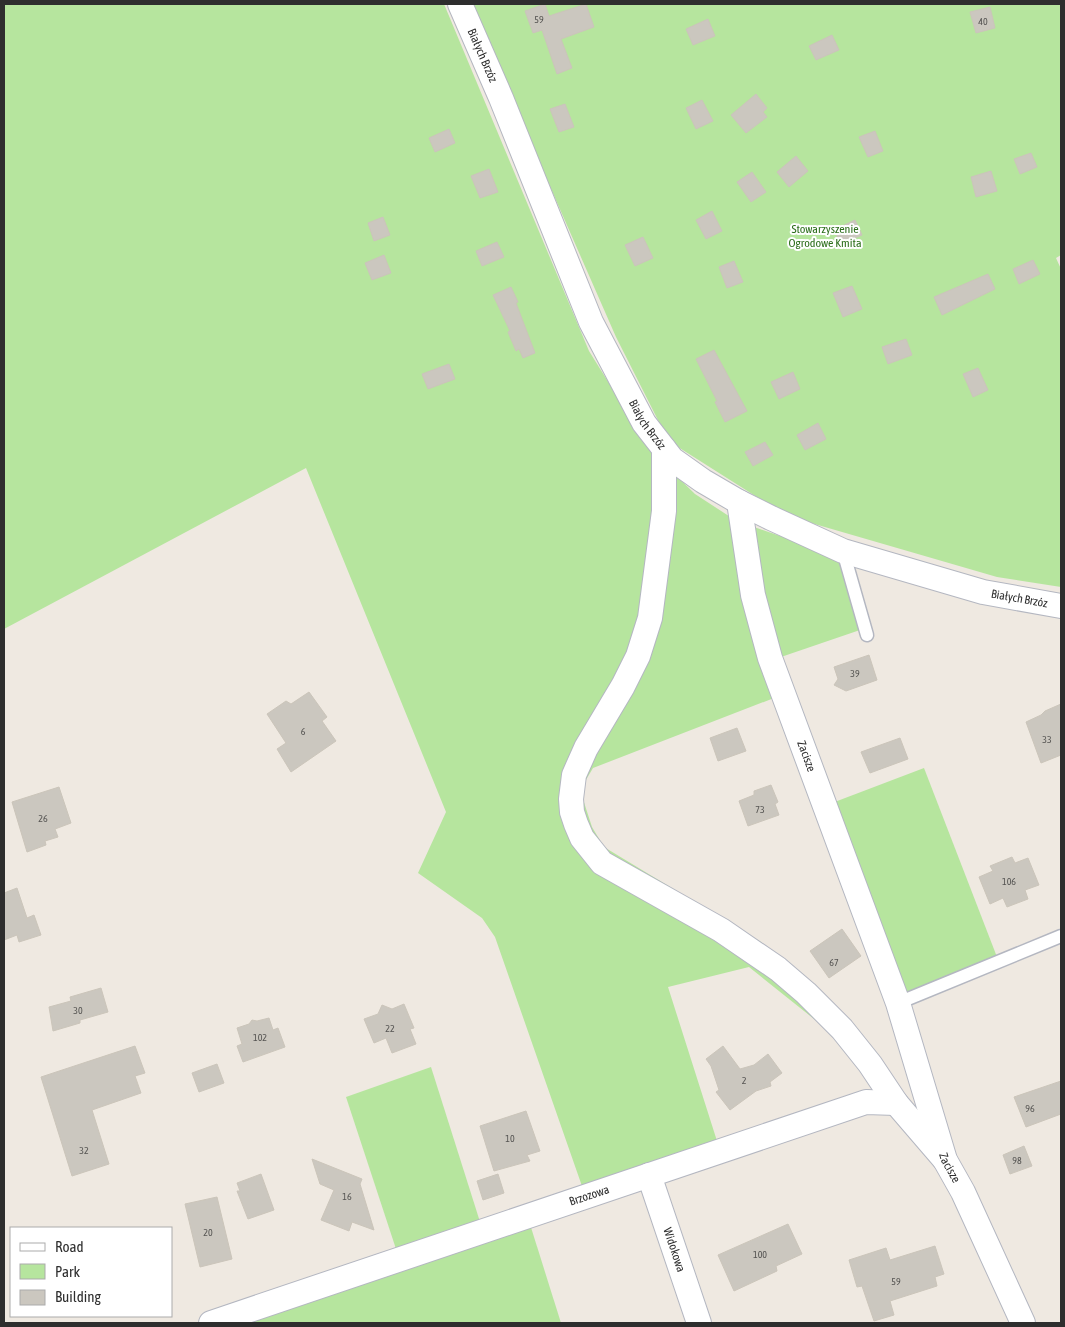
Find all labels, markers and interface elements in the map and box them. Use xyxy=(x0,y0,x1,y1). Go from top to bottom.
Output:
house number: 59 xyxy=(534,14,544,25)
house number: 40 xyxy=(978,16,988,27)
street label: Białych Brzóz xyxy=(465,26,501,85)
park label: Stowarzyszenie Ogrodowe Kmita xyxy=(788,222,862,250)
street label: Białych Brzóz xyxy=(626,397,669,453)
street label: Białych Brzóz xyxy=(990,587,1049,611)
house number: 39 xyxy=(850,668,860,679)
house number: 6 xyxy=(301,726,306,737)
house number: 33 xyxy=(1042,734,1052,745)
street label: Zacisze xyxy=(794,739,819,774)
house number: 73 xyxy=(755,804,765,815)
house number: 26 xyxy=(38,813,48,824)
house number: 106 xyxy=(1002,876,1016,887)
house number: 67 xyxy=(829,957,839,968)
house number: 30 xyxy=(73,1005,83,1016)
house number: 22 xyxy=(385,1023,395,1034)
house number: 102 xyxy=(253,1032,267,1043)
house number: 2 xyxy=(742,1075,747,1086)
house number: 96 xyxy=(1025,1103,1035,1114)
house number: 10 xyxy=(505,1133,515,1144)
house number: 32 xyxy=(79,1145,89,1156)
street label: Zacisze xyxy=(936,1151,963,1185)
house number: 98 xyxy=(1012,1155,1022,1166)
street label: Brzozowa xyxy=(567,1182,611,1209)
house number: 16 xyxy=(342,1191,352,1202)
street label: Widokowa xyxy=(660,1226,688,1274)
legend xyxy=(10,1227,172,1317)
house number: 20 xyxy=(203,1227,213,1238)
text: Road xyxy=(55,1238,84,1255)
house number: 100 xyxy=(753,1249,767,1260)
text: Park xyxy=(55,1263,80,1280)
house number: 59 xyxy=(891,1276,901,1287)
text: Building xyxy=(55,1288,101,1305)

